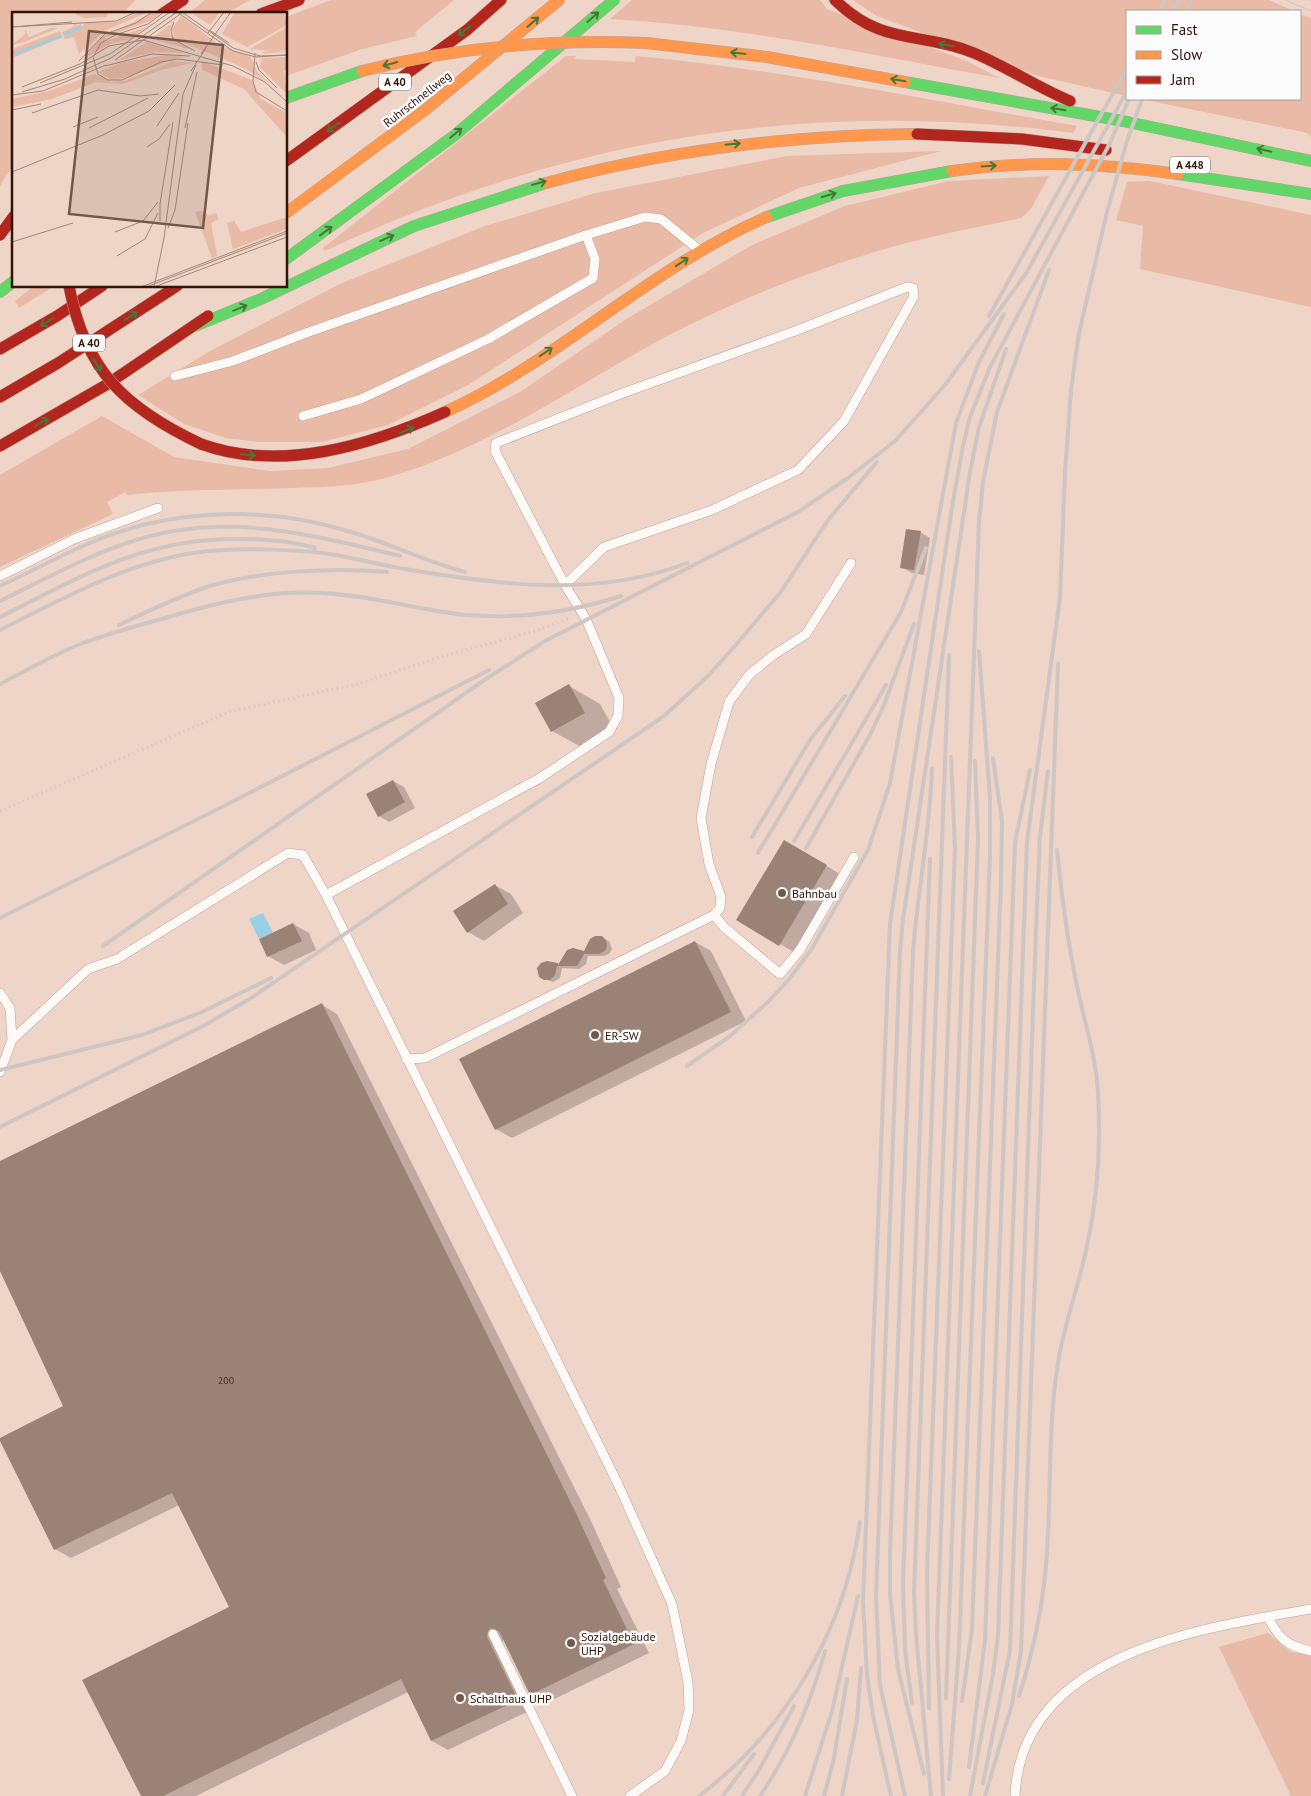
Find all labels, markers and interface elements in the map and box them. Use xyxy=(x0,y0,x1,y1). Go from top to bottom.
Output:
legend xyxy=(1126,10,1301,100)
inset map xyxy=(12,12,288,288)
one-way arrow xyxy=(587,12,600,23)
one-way arrow xyxy=(526,17,539,28)
text: Fast xyxy=(1171,20,1198,39)
one-way arrow xyxy=(458,26,471,37)
one-way arrow xyxy=(938,39,954,49)
text: Slow xyxy=(1171,45,1202,64)
one-way arrow xyxy=(730,48,746,58)
one-way arrow xyxy=(382,59,398,69)
street label: Ruhrschnellweg xyxy=(380,68,454,130)
text: Jam xyxy=(1170,70,1195,89)
road number: A 40 xyxy=(379,74,411,90)
one-way arrow xyxy=(890,75,906,85)
one-way arrow xyxy=(1050,104,1066,114)
one-way arrow xyxy=(327,122,340,133)
one-way arrow xyxy=(449,128,462,139)
one-way arrow xyxy=(724,139,740,149)
one-way arrow xyxy=(1256,145,1272,154)
road number: A 448 xyxy=(1170,156,1210,174)
one-way arrow xyxy=(980,162,996,171)
one-way arrow xyxy=(531,178,547,188)
one-way arrow xyxy=(820,189,836,199)
one-way arrow xyxy=(319,226,333,236)
one-way arrow xyxy=(379,232,394,242)
one-way arrow xyxy=(674,257,688,267)
one-way arrow xyxy=(232,302,247,312)
one-way arrow xyxy=(123,311,137,321)
one-way arrow xyxy=(39,317,54,327)
road number: A 40 xyxy=(73,334,105,352)
one-way arrow xyxy=(539,346,553,357)
one-way arrow xyxy=(92,357,102,371)
one-way arrow xyxy=(35,417,50,427)
one-way arrow xyxy=(399,425,414,435)
one-way arrow xyxy=(240,450,256,460)
place label: Bahnbau xyxy=(792,886,837,901)
marker: Bahnbau xyxy=(776,887,788,899)
place label: ER-SW xyxy=(605,1028,639,1043)
marker: ER-SW xyxy=(589,1029,601,1041)
house number: 200 xyxy=(218,1374,235,1387)
place label: Sozialgebäude UHP xyxy=(581,1629,656,1658)
marker: Sozialgebäude UHP xyxy=(565,1637,577,1649)
place label: Schalthaus UHP xyxy=(470,1691,552,1706)
marker: Schalthaus UHP xyxy=(454,1692,466,1704)

